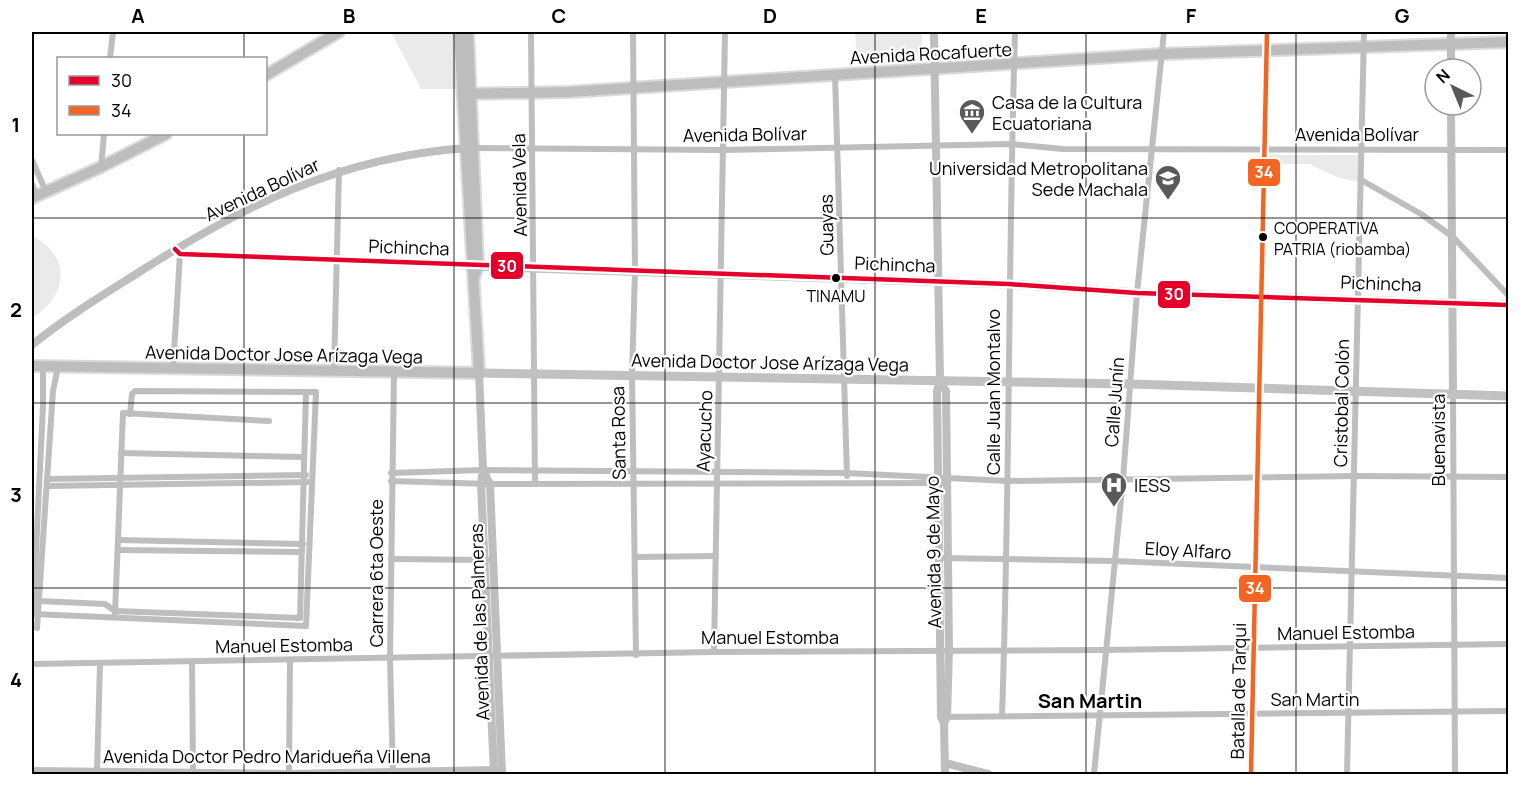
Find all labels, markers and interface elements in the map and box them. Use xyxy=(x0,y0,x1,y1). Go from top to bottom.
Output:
text: A xyxy=(131,2,145,29)
text: B xyxy=(343,2,356,29)
text: C xyxy=(552,2,566,29)
text: D xyxy=(763,2,777,29)
text: E xyxy=(975,2,987,29)
text: F xyxy=(1186,2,1197,29)
text: G xyxy=(1395,2,1410,29)
street label: Avenida Rocafuerte xyxy=(849,37,1013,69)
legend xyxy=(57,57,267,135)
north arrow xyxy=(1423,57,1483,117)
text: N xyxy=(1431,64,1454,88)
text: 30 xyxy=(111,68,132,92)
place label: Casa de la Cultura Ecuatoriana xyxy=(992,90,1142,135)
museum icon: Casa de la Cultura Ecuatoriana xyxy=(957,97,987,135)
text: 34 xyxy=(111,98,132,122)
text: 1 xyxy=(12,111,20,138)
street label: Avenida Bolívar xyxy=(683,121,808,147)
street label: Avenida Bolívar xyxy=(1295,122,1420,146)
street label: Avenida Vela xyxy=(506,133,532,237)
street label: Avenida Bolívar xyxy=(201,152,324,226)
place label: Universidad Metropolitana Sede Machala xyxy=(929,156,1148,201)
line badge: 34 xyxy=(1247,158,1281,187)
text: 34 xyxy=(1254,161,1274,183)
school or university icon: Universidad Metropolitana Sede Machala xyxy=(1153,163,1183,201)
street label: Guayas xyxy=(813,194,839,256)
place label: COOPERATIVA PATRIA (riobamba) xyxy=(1274,217,1411,260)
marker: COOPERATIVA PATRIA (riobamba) xyxy=(1257,231,1269,243)
street label: Pichincha xyxy=(368,234,450,260)
line badge: 30 xyxy=(490,251,524,280)
street label: Pichincha xyxy=(854,251,936,277)
text: 30 xyxy=(497,255,517,277)
street label: Pichincha xyxy=(1340,270,1422,296)
marker: TINAMU xyxy=(830,272,842,284)
line badge: 30 xyxy=(1157,280,1191,309)
text: 30 xyxy=(1164,283,1184,305)
place label: TINAMU xyxy=(806,285,866,307)
text: 2 xyxy=(10,296,22,323)
street label: Calle Juan Montalvo xyxy=(981,309,1005,475)
street label: Cristobal Colón xyxy=(1328,339,1354,467)
street label: Avenida Doctor Jose Arízaga Vega xyxy=(145,340,423,368)
street label: Avenida Doctor Jose Arízaga Vega xyxy=(631,348,909,376)
street label: Calle Junín xyxy=(1099,356,1129,448)
street label: Santa Rosa xyxy=(605,386,631,480)
street label: Ayacucho xyxy=(691,390,717,472)
street label: Buenavista xyxy=(1426,394,1450,486)
hospital icon: IESS xyxy=(1099,470,1129,508)
place label: IESS xyxy=(1134,473,1170,497)
street label: Avenida 9 de Mayo xyxy=(920,475,946,629)
text: 3 xyxy=(10,481,22,508)
street label: Carrera 6ta Oeste xyxy=(364,499,388,647)
street label: Avenida de las Palmeras xyxy=(464,523,494,721)
street label: Eloy Alfaro xyxy=(1144,536,1232,564)
line badge: 34 xyxy=(1238,574,1272,603)
text: 34 xyxy=(1245,577,1265,599)
street label: Manuel Estomba xyxy=(1277,619,1415,645)
street label: Batalla de Tarqui xyxy=(1225,623,1251,759)
street label: Manuel Estomba xyxy=(701,625,839,649)
street label: Manuel Estomba xyxy=(215,632,353,658)
text: 4 xyxy=(10,666,22,693)
district label: San Martin xyxy=(1038,687,1142,714)
street label: San Martin xyxy=(1270,687,1360,711)
street label: Avenida Doctor Pedro Maridueña Villena xyxy=(103,744,431,768)

